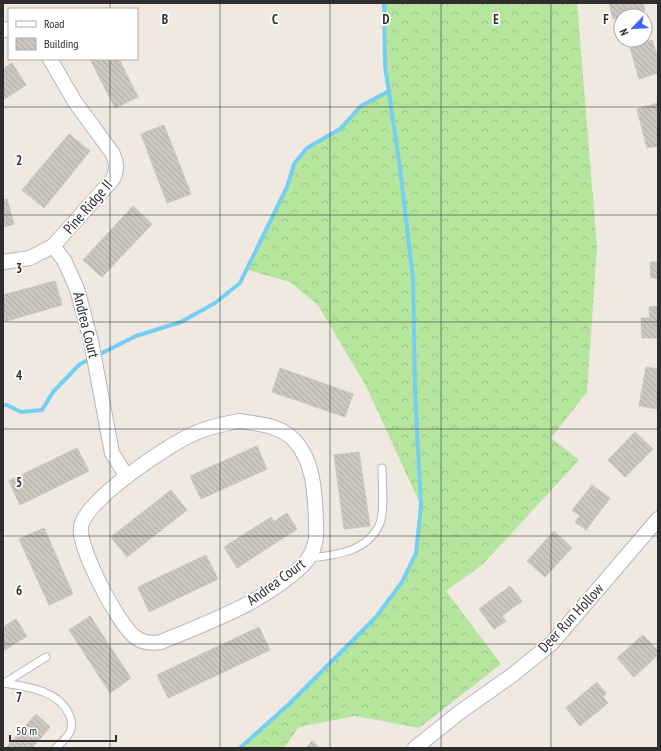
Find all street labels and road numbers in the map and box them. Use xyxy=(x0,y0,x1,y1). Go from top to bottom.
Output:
street label: Pine Ridge II xyxy=(59,176,116,238)
street label: Andrea Court xyxy=(69,290,104,360)
street label: Andrea Court xyxy=(243,554,309,609)
street label: Deer Run Hollow xyxy=(534,579,608,656)

